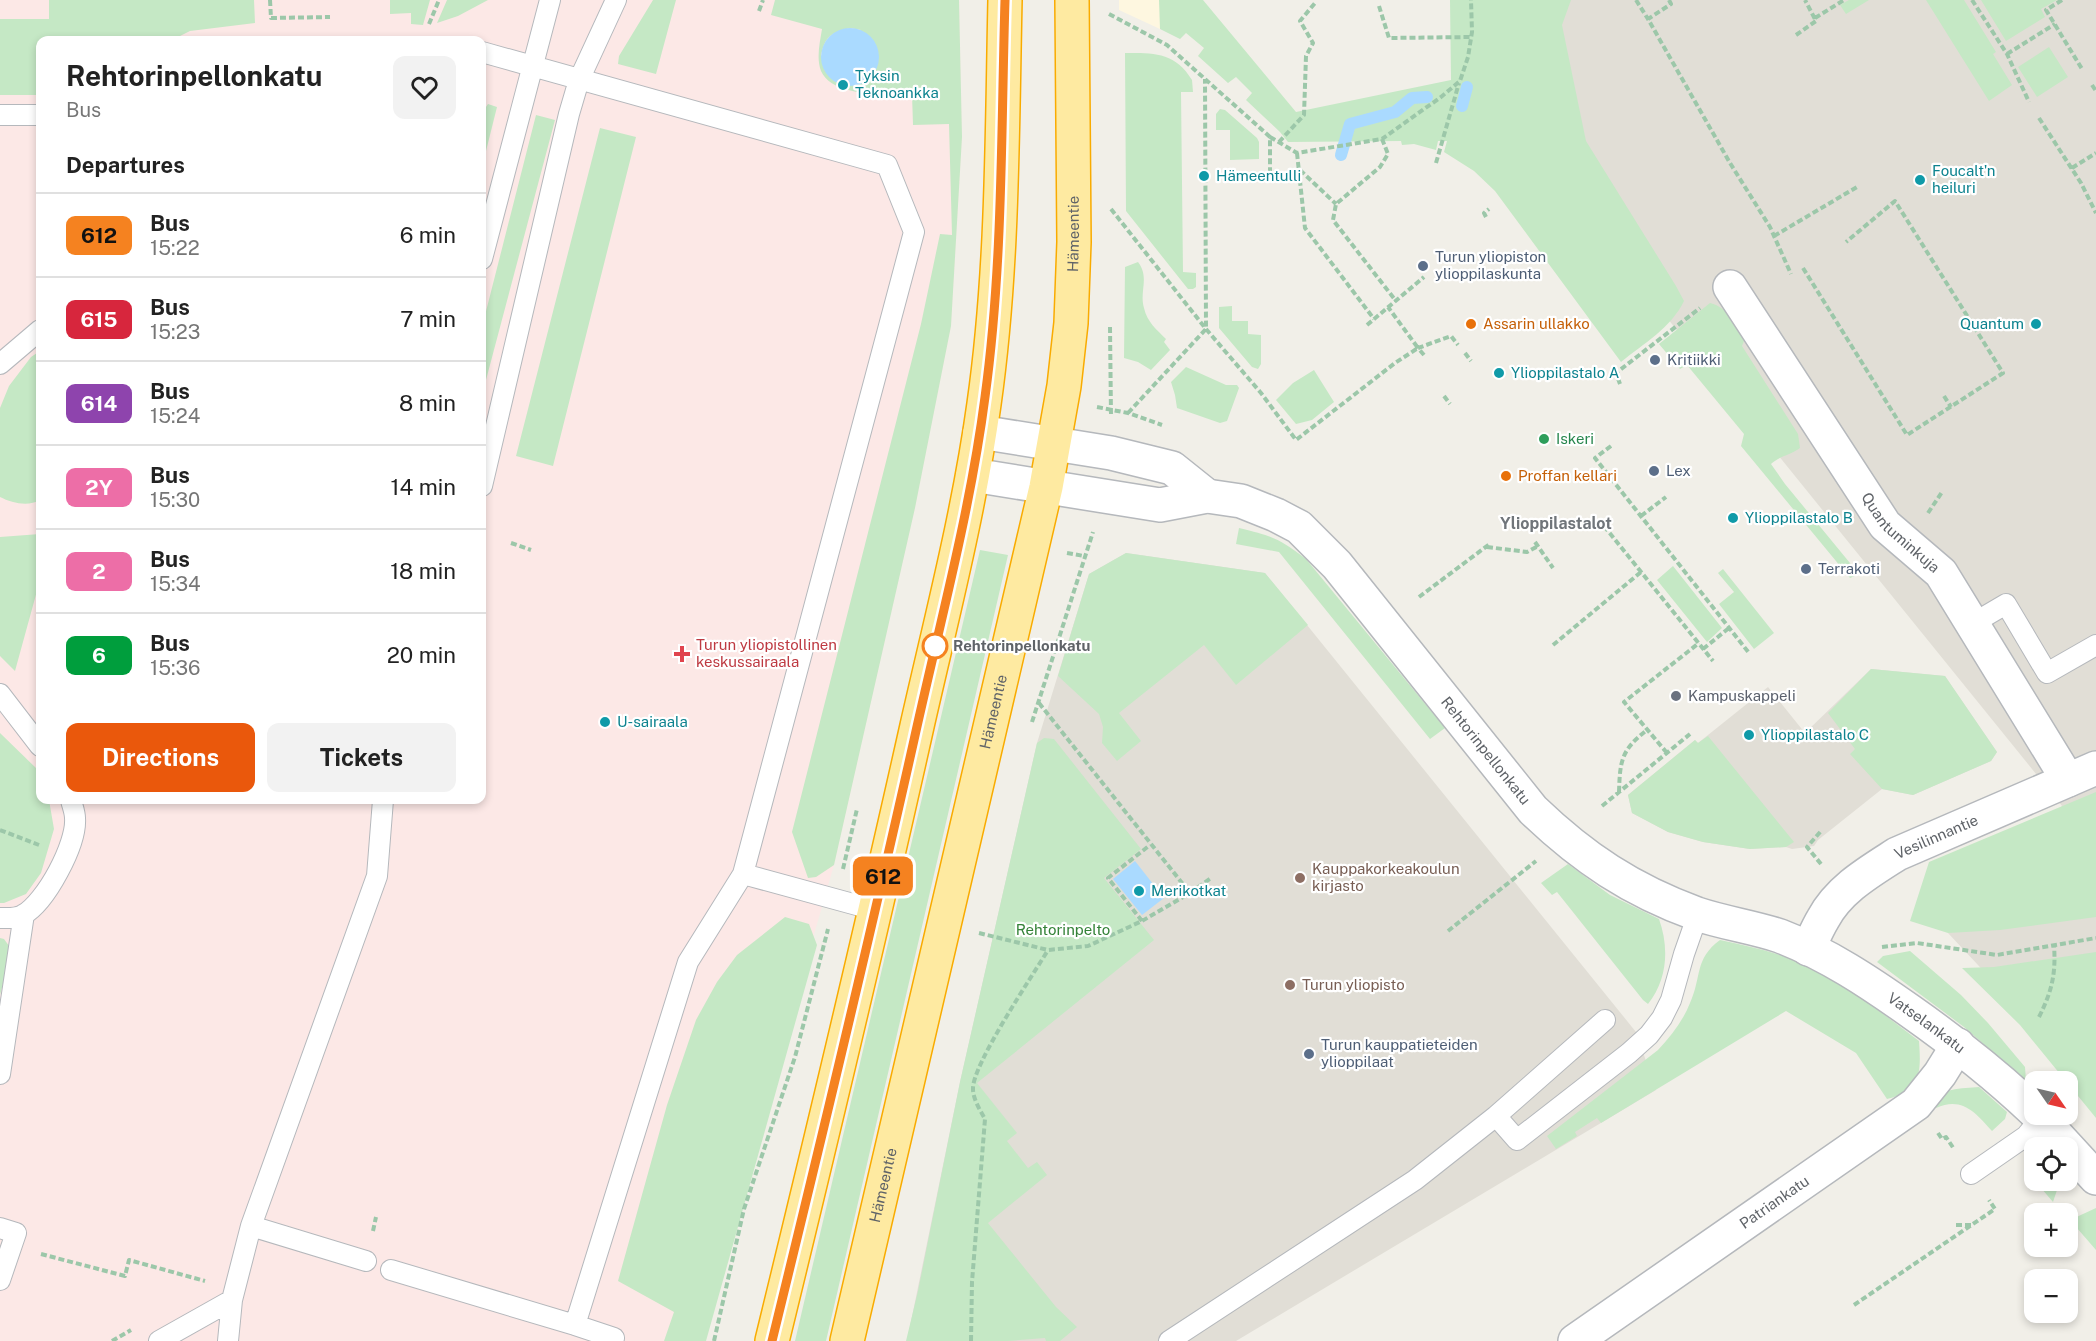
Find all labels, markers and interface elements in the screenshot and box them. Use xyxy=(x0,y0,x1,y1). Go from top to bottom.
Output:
button: heart xyxy=(393,56,456,119)
text: Rehtorinpellonkatu xyxy=(66,59,323,92)
place label: Tyksin Teknoankka xyxy=(855,67,939,101)
marker: Tyksin Teknoankka xyxy=(836,78,850,92)
text: Bus xyxy=(66,98,101,122)
text: Departures xyxy=(66,152,185,178)
place label: Foucalt'n heiluri xyxy=(1932,162,1995,196)
place label: Hämeentulli xyxy=(1216,167,1301,184)
marker: Hämeentulli xyxy=(1197,169,1211,183)
marker: Foucalt'n heiluri xyxy=(1913,173,1927,187)
street label: Hämeentie xyxy=(1064,196,1082,272)
text: Bus xyxy=(150,210,190,236)
text: 6 min xyxy=(400,222,456,248)
text: 612 xyxy=(81,223,117,248)
text: 15:22 xyxy=(150,236,200,260)
place label: Turun yliopiston ylioppilaskunta xyxy=(1435,248,1546,282)
marker: Turun yliopiston ylioppilaskunta xyxy=(1416,259,1430,273)
text: Bus xyxy=(150,294,190,320)
text: 7 min xyxy=(400,306,456,332)
text: 615 xyxy=(80,307,118,332)
place label: Assarin ullakko xyxy=(1483,315,1590,332)
place label: Quantum xyxy=(1960,315,2024,332)
marker: Assarin ullakko xyxy=(1464,317,1478,331)
marker: Quantum xyxy=(2029,317,2043,331)
text: 15:23 xyxy=(150,320,200,344)
place label: Kritiikki xyxy=(1667,351,1721,368)
marker: Kritiikki xyxy=(1648,353,1662,367)
place label: Ylioppilastalo A xyxy=(1511,364,1620,381)
marker: Ylioppilastalo A xyxy=(1492,366,1506,380)
text: Bus xyxy=(150,378,190,404)
text: 8 min xyxy=(399,390,456,416)
text: 614 xyxy=(81,391,117,416)
text: 15:24 xyxy=(150,404,200,428)
place label: Iskeri xyxy=(1556,430,1594,447)
marker: Iskeri xyxy=(1537,432,1551,446)
text: Bus xyxy=(150,462,190,488)
place label: Lex xyxy=(1666,462,1691,479)
marker: Lex xyxy=(1647,464,1661,478)
place label: Proffan kellari xyxy=(1518,467,1617,484)
marker: Proffan kellari xyxy=(1499,469,1513,483)
text: 14 min xyxy=(391,474,456,500)
text: 2Y xyxy=(85,475,113,500)
text: 15:30 xyxy=(150,488,200,512)
street label: Quantuminkuja xyxy=(1858,489,1943,576)
place label: Ylioppilastalo B xyxy=(1745,509,1853,526)
marker: Ylioppilastalo B xyxy=(1726,511,1740,525)
district label: Ylioppilastalot xyxy=(1500,514,1612,533)
text: Bus xyxy=(150,546,190,572)
text: 18 min xyxy=(390,558,456,584)
text: 2 xyxy=(92,559,106,584)
place label: Terrakoti xyxy=(1818,560,1880,577)
marker: Terrakoti xyxy=(1799,562,1813,576)
text: 15:34 xyxy=(150,572,201,596)
text: Bus xyxy=(150,630,190,656)
marker: Rehtorinpellonkatu xyxy=(922,633,948,659)
place label: Turun yliopistollinen keskussairaala xyxy=(696,636,837,670)
place label: Rehtorinpellonkatu xyxy=(953,637,1090,654)
text: 20 min xyxy=(387,642,456,668)
text: 6 xyxy=(92,643,106,668)
marker: Turun yliopistollinen keskussairaala xyxy=(673,645,691,663)
text: 15:36 xyxy=(150,656,200,680)
street label: Hämeentie xyxy=(976,673,1010,751)
place label: Kampuskappeli xyxy=(1688,687,1796,704)
marker: Kampuskappeli xyxy=(1669,689,1683,703)
street label: Rehtorinpellonkatu xyxy=(1438,693,1534,808)
place label: U-sairaala xyxy=(617,713,688,730)
marker: U-sairaala xyxy=(598,715,612,729)
button: Directions xyxy=(66,723,255,792)
button: Tickets xyxy=(267,723,456,792)
place label: Ylioppilastalo C xyxy=(1761,726,1869,743)
marker: Ylioppilastalo C xyxy=(1742,728,1756,742)
street label: Vesilinnantie xyxy=(1892,811,1981,862)
line badge: 612 xyxy=(848,856,918,896)
place label: Kauppakorkeakoulun kirjasto xyxy=(1312,860,1460,894)
text: 612 xyxy=(865,864,901,889)
marker: Kauppakorkeakoulun kirjasto xyxy=(1293,871,1307,885)
place label: Merikotkat xyxy=(1151,882,1227,899)
marker: Merikotkat xyxy=(1132,884,1146,898)
park label: Rehtorinpelto xyxy=(1016,921,1110,938)
place label: Turun yliopisto xyxy=(1302,976,1405,993)
marker: Turun yliopisto xyxy=(1283,978,1297,992)
street label: Vatselankatu xyxy=(1884,989,1969,1056)
place label: Turun kauppatieteiden ylioppilaat xyxy=(1321,1036,1478,1070)
marker: Turun kauppatieteiden ylioppilaat xyxy=(1302,1047,1316,1061)
north arrow xyxy=(2024,1071,2078,1125)
map controls xyxy=(2024,1071,2078,1323)
button: locate xyxy=(2024,1137,2078,1191)
street label: Hämeentie xyxy=(866,1146,900,1224)
street label: Patriankatu xyxy=(1736,1172,1812,1232)
button: + xyxy=(2024,1203,2078,1257)
button: − xyxy=(2024,1269,2078,1323)

